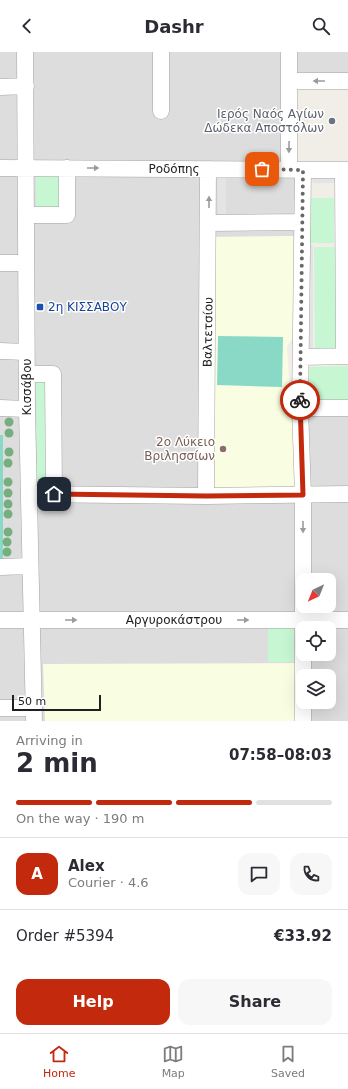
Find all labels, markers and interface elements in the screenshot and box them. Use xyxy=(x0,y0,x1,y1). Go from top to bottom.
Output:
icon: back xyxy=(16,15,38,37)
icon: search xyxy=(310,15,332,37)
text: Dashr xyxy=(144,16,204,37)
one-way arrow xyxy=(312,78,325,84)
place label: Ιερός Ναός Αγίων Δώδεκα Αποστόλων xyxy=(204,107,324,135)
marker: Ιερός Ναός Αγίων Δώδεκα Αποστόλων xyxy=(327,116,337,126)
one-way arrow xyxy=(286,141,292,154)
pin xyxy=(245,152,279,186)
icon: bag xyxy=(251,158,273,180)
street label: Ροδόπης xyxy=(148,162,200,176)
one-way arrow xyxy=(87,165,100,171)
one-way arrow xyxy=(206,195,212,208)
street label: Βαλτετσίου xyxy=(200,297,216,367)
place label: 2η ΚΙΣΣΑΒΟΥ xyxy=(48,300,128,314)
marker: 2η ΚΙΣΣΑΒΟΥ xyxy=(35,302,45,312)
street label: Κισσάβου xyxy=(20,358,34,416)
courier xyxy=(280,380,320,420)
icon: bike xyxy=(289,389,311,411)
place label: 2ο Λύκειο Βριλησσίων xyxy=(144,435,215,463)
marker: 2ο Λύκειο Βριλησσίων xyxy=(218,444,228,454)
pin xyxy=(37,477,71,511)
icon: home xyxy=(43,483,65,505)
one-way arrow xyxy=(300,521,306,534)
north arrow xyxy=(296,573,336,613)
map controls xyxy=(296,573,336,709)
street label: Αργυροκάστρου xyxy=(126,613,222,627)
one-way arrow xyxy=(65,617,78,623)
one-way arrow xyxy=(237,617,250,623)
button: locate xyxy=(296,621,336,661)
button: layers xyxy=(296,669,336,709)
scale bar xyxy=(12,693,101,712)
text: 50 m xyxy=(18,695,46,708)
text: Arriving in xyxy=(16,733,83,748)
text: 07:58–08:03 xyxy=(229,746,332,764)
text: 2 min xyxy=(16,748,98,778)
text: On the way · 190 m xyxy=(16,811,144,826)
button: chat xyxy=(238,853,280,895)
button: phone xyxy=(290,853,332,895)
text: Alex xyxy=(68,857,105,875)
text: A xyxy=(31,865,43,883)
text: Courier · 4.6 xyxy=(68,875,149,890)
text: Order #5394 xyxy=(16,927,114,945)
text: €33.92 xyxy=(274,927,332,945)
button: Help xyxy=(16,979,170,1025)
button: Share xyxy=(178,979,332,1025)
tab: Home xyxy=(43,1043,76,1080)
tab: Map xyxy=(162,1043,185,1080)
tab: Saved xyxy=(271,1043,305,1080)

